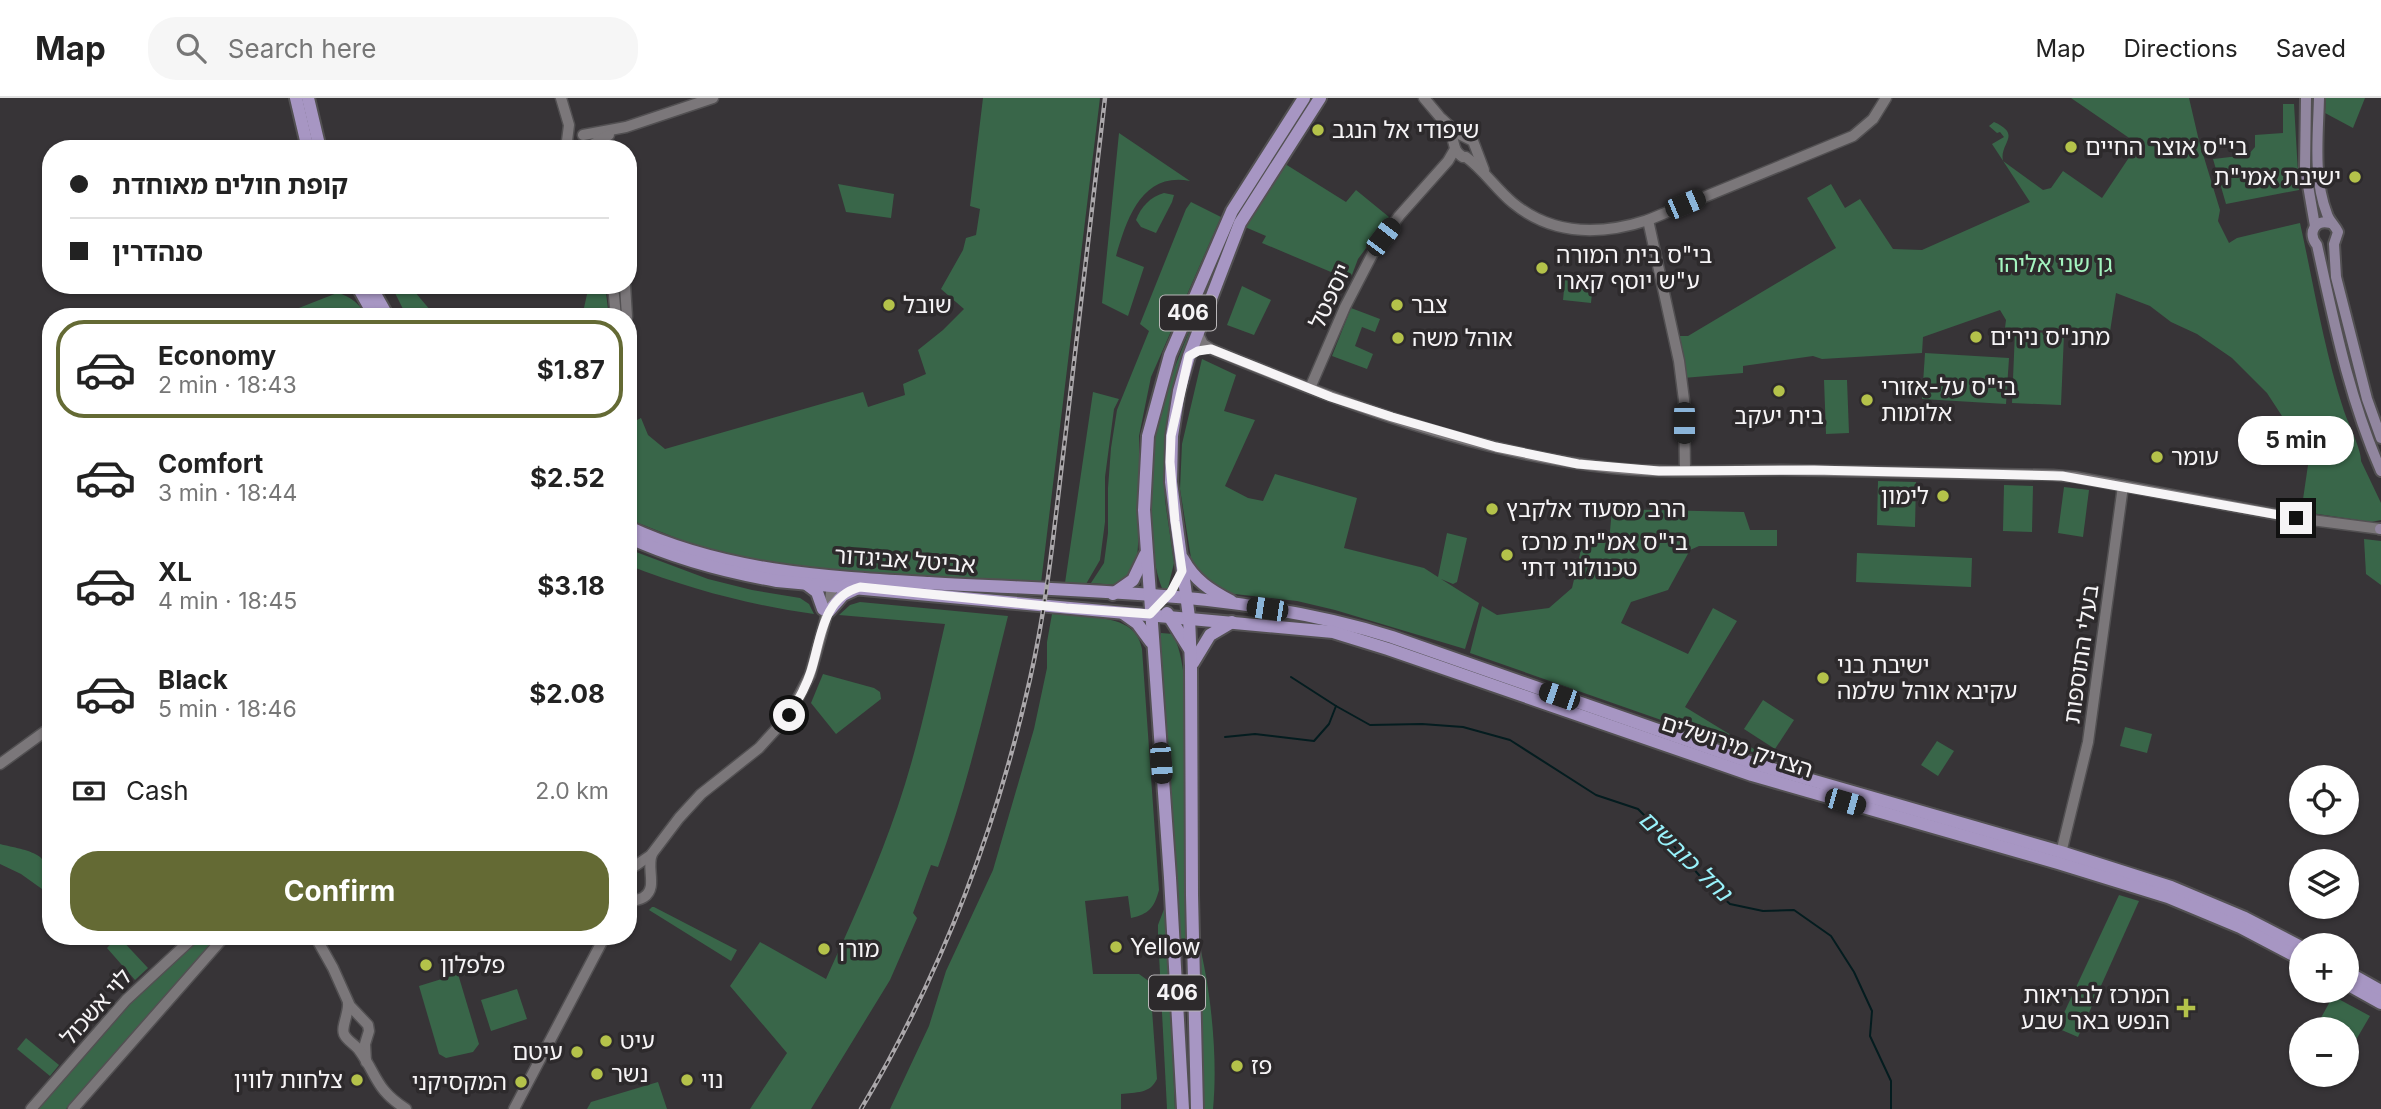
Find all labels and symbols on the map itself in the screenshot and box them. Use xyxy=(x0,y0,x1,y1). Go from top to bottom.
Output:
place label: שיפודי אל הנגב xyxy=(1332,116,1479,144)
marker: שיפודי אל הנגב xyxy=(1310,122,1326,138)
place label: בי"ס אוצר החיים xyxy=(2085,133,2248,161)
marker: בי"ס אוצר החיים xyxy=(2063,139,2079,155)
place label: ישיבת אמי"ת xyxy=(2214,163,2341,191)
marker: ישיבת אמי"ת xyxy=(2347,169,2363,185)
car xyxy=(1662,186,1709,222)
car xyxy=(1362,214,1405,260)
place label: בי"ס בית המורה ע"ש יוסף קארו xyxy=(1556,241,1712,295)
park label: גן שני אליהו xyxy=(1997,250,2113,278)
street label: יוספטל xyxy=(1303,259,1357,333)
marker: בי"ס בית המורה ע"ש יוסף קארו xyxy=(1534,260,1550,276)
place label: שובל xyxy=(903,291,952,319)
place label: צבר xyxy=(1411,291,1448,319)
road number: 406 xyxy=(1160,296,1216,330)
marker: שובל xyxy=(881,297,897,313)
marker: צבר xyxy=(1389,297,1405,313)
place label: מתנ"ס נירים xyxy=(1990,323,2110,351)
place label: אוהל משה xyxy=(1412,324,1513,352)
marker: מתנ"ס נירים xyxy=(1968,329,1984,345)
marker: אוהל משה xyxy=(1390,330,1406,346)
place label: בי"ס על-אזורי אלומות xyxy=(1881,373,2017,427)
marker: בית יעקב xyxy=(1771,383,1787,399)
marker: בי"ס על-אזורי אלומות xyxy=(1859,392,1875,408)
car xyxy=(1674,402,1695,444)
place label: בית יעקב xyxy=(1734,402,1824,430)
callout: 5 min xyxy=(2238,416,2354,466)
place label: עומר xyxy=(2171,443,2219,471)
marker: עומר xyxy=(2149,449,2165,465)
place label: לימון xyxy=(1881,482,1929,510)
marker: לימון xyxy=(1935,488,1951,504)
place label: הרב מסעוד אלקבץ xyxy=(1506,495,1686,523)
marker: הרב מסעוד אלקבץ xyxy=(1484,501,1500,517)
route end xyxy=(2280,502,2312,534)
place label: בי"ס אמ"ית מרכז טכנולוגי דתי xyxy=(1521,528,1688,582)
street label: אביטל אביגדור xyxy=(833,541,977,579)
marker: בי"ס אמ"ית מרכז טכנולוגי דתי xyxy=(1499,547,1515,563)
street label: בעלי התוספות xyxy=(2057,583,2105,725)
car xyxy=(1245,595,1290,623)
place label: ישיבת בני עקיבא אוהל שלמה xyxy=(1837,651,2017,705)
marker: ישיבת בני עקיבא אוהל שלמה xyxy=(1815,670,1831,686)
car xyxy=(1536,679,1583,713)
route start xyxy=(773,699,805,731)
street label: הצדיק מירושלים xyxy=(1658,708,1816,784)
car xyxy=(1150,741,1173,785)
car xyxy=(1822,786,1869,818)
water label: נחל כובשים xyxy=(1633,804,1739,908)
place label: Yellow xyxy=(1130,933,1201,961)
place label: מורן xyxy=(838,935,879,963)
marker: Yellow xyxy=(1108,939,1124,955)
marker: מורן xyxy=(816,941,832,957)
place label: פלפלון xyxy=(440,951,505,979)
marker: פלפלון xyxy=(418,957,434,973)
street label: לוי אשכול xyxy=(54,963,138,1051)
road number: 406 xyxy=(1149,976,1205,1010)
place label: המרכז לבריאות הנפש באר שבע xyxy=(2021,981,2170,1035)
marker: המרכז לבריאות הנפש באר שבע xyxy=(2176,998,2196,1018)
place label: עיט xyxy=(620,1027,655,1055)
marker: עיט xyxy=(598,1033,614,1049)
place label: עיטם xyxy=(512,1038,563,1066)
marker: עיטם xyxy=(569,1044,585,1060)
place label: פז xyxy=(1251,1052,1272,1080)
marker: פז xyxy=(1229,1058,1245,1074)
place label: נשר xyxy=(611,1060,648,1088)
place label: צלחות לווין xyxy=(234,1066,343,1094)
marker: נשר xyxy=(589,1066,605,1082)
place label: נוי xyxy=(701,1066,723,1094)
place label: המקסיקני xyxy=(412,1068,507,1096)
marker: צלחות לווין xyxy=(349,1072,365,1088)
marker: נוי xyxy=(679,1072,695,1088)
marker: המקסיקני xyxy=(513,1074,529,1090)

